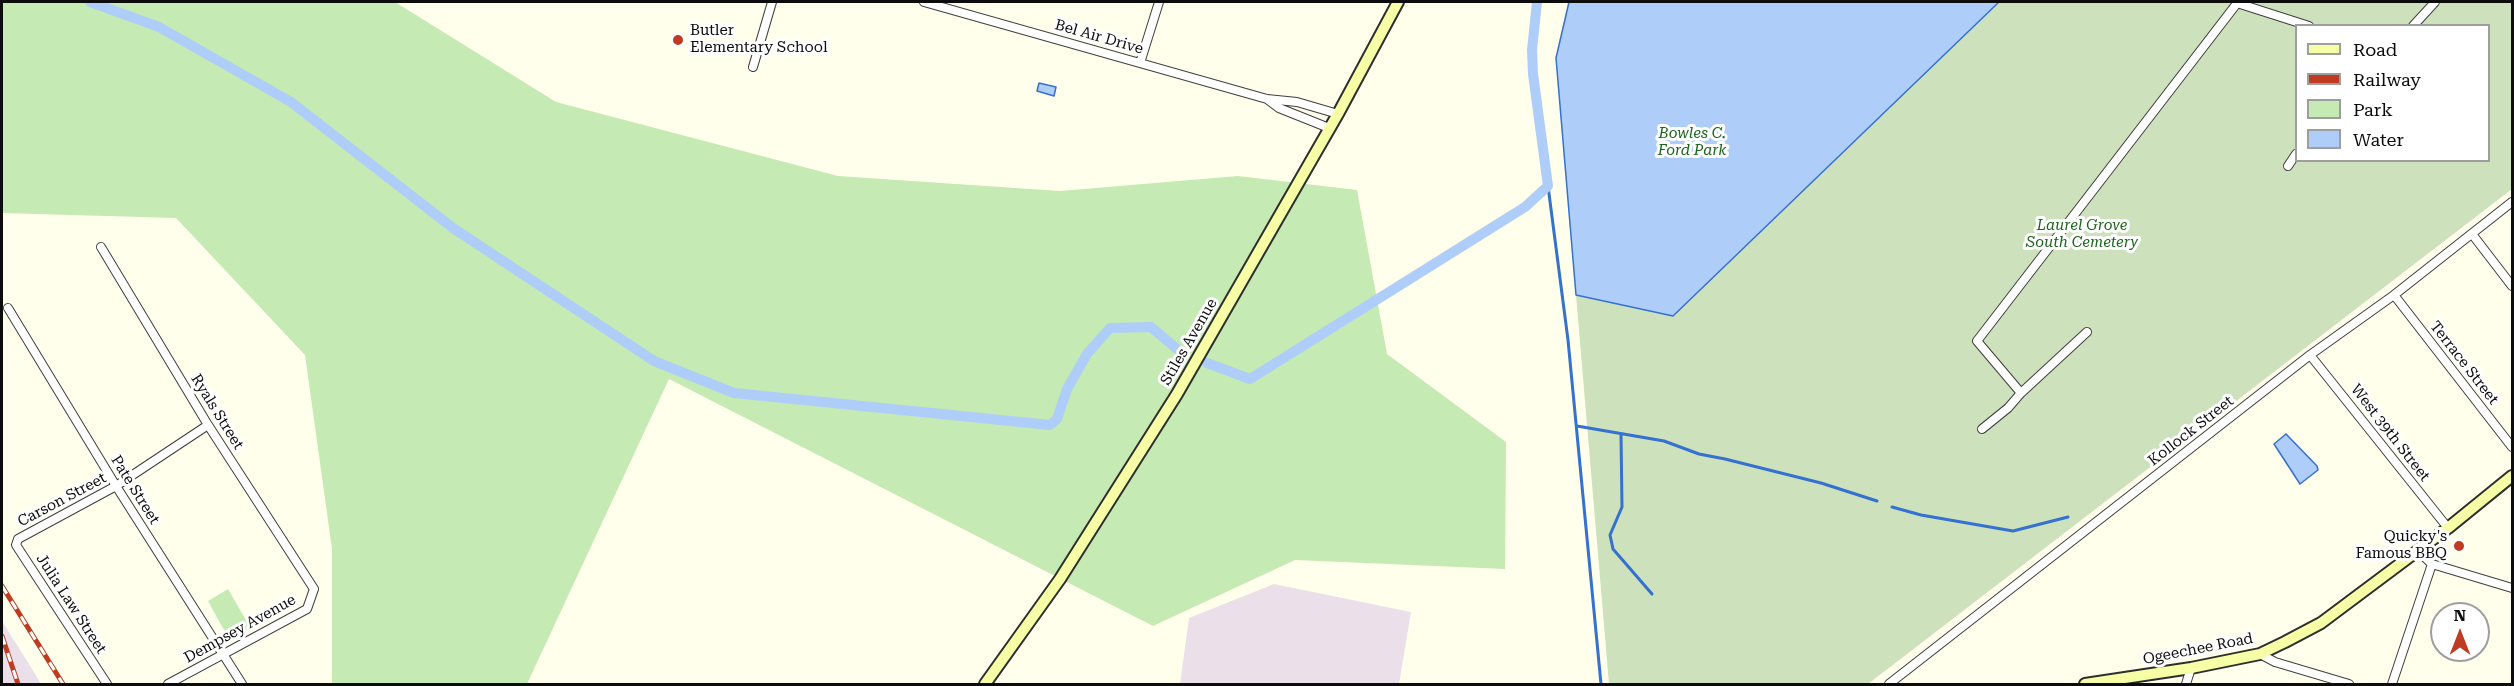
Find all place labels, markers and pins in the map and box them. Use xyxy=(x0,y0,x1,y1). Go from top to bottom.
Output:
place label: Butler Elementary School xyxy=(690,22,828,57)
marker: Butler Elementary School xyxy=(671,33,685,47)
place label: Quicky's Famous BBQ xyxy=(2355,528,2447,563)
marker: Quicky's Famous BBQ xyxy=(2452,539,2466,553)

